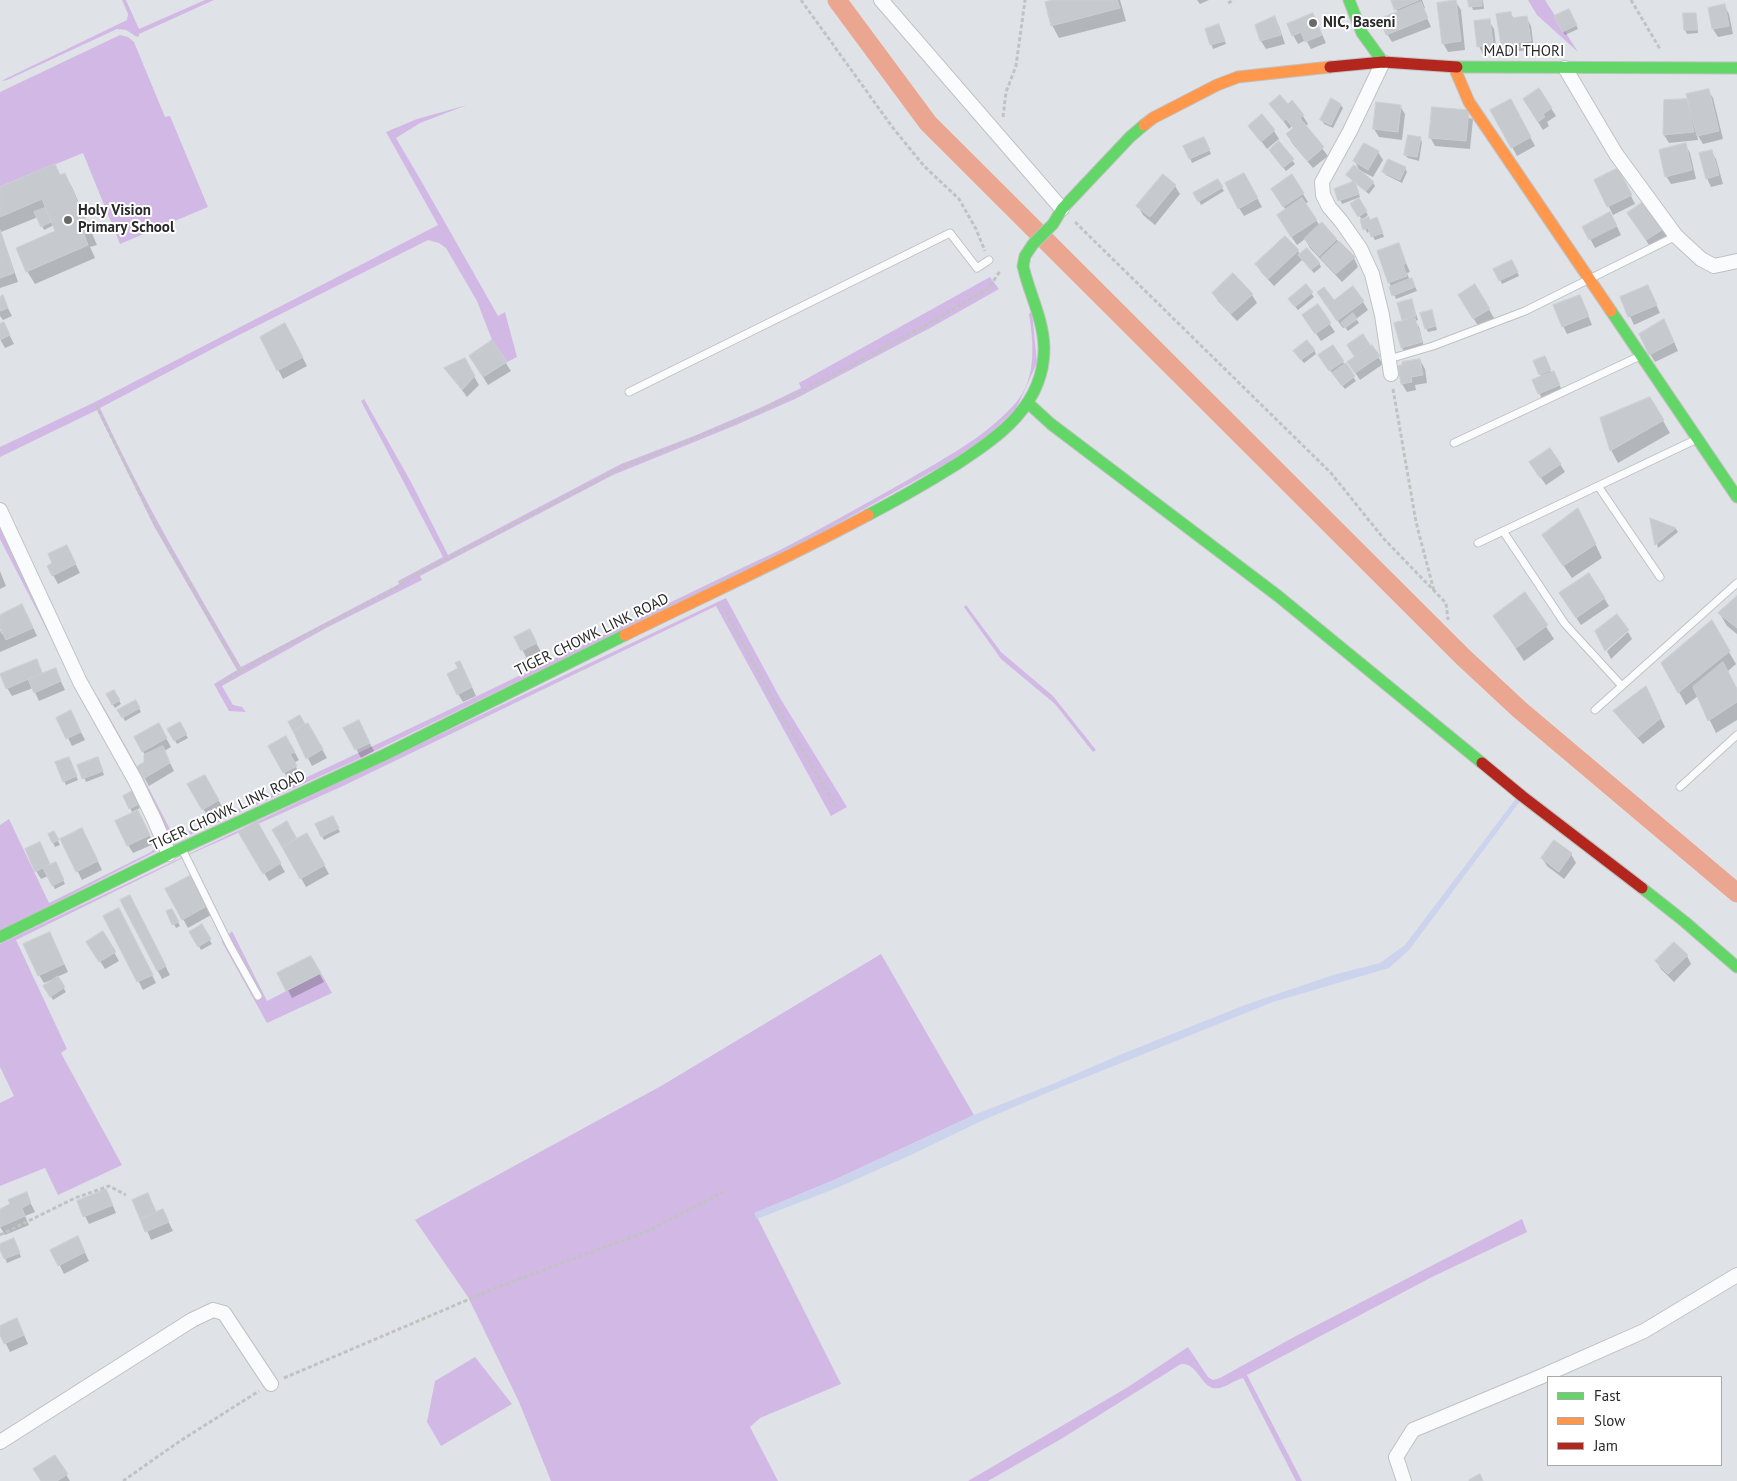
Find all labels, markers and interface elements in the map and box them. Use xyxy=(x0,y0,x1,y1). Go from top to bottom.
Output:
place label: NIC, Baseni xyxy=(1323,14,1396,32)
marker: NIC, Baseni xyxy=(1307,17,1319,29)
street label: MADI THORI xyxy=(1484,43,1564,61)
place label: Holy Vision Primary School xyxy=(78,202,174,237)
marker: Holy Vision Primary School xyxy=(62,214,74,226)
street label: TIGER CHOWK LINK ROAD xyxy=(512,590,672,680)
street label: TIGER CHOWK LINK ROAD xyxy=(148,767,308,855)
legend xyxy=(1547,1376,1722,1466)
text: Fast xyxy=(1594,1386,1621,1405)
text: Slow xyxy=(1594,1411,1625,1430)
text: Jam xyxy=(1594,1436,1618,1455)

